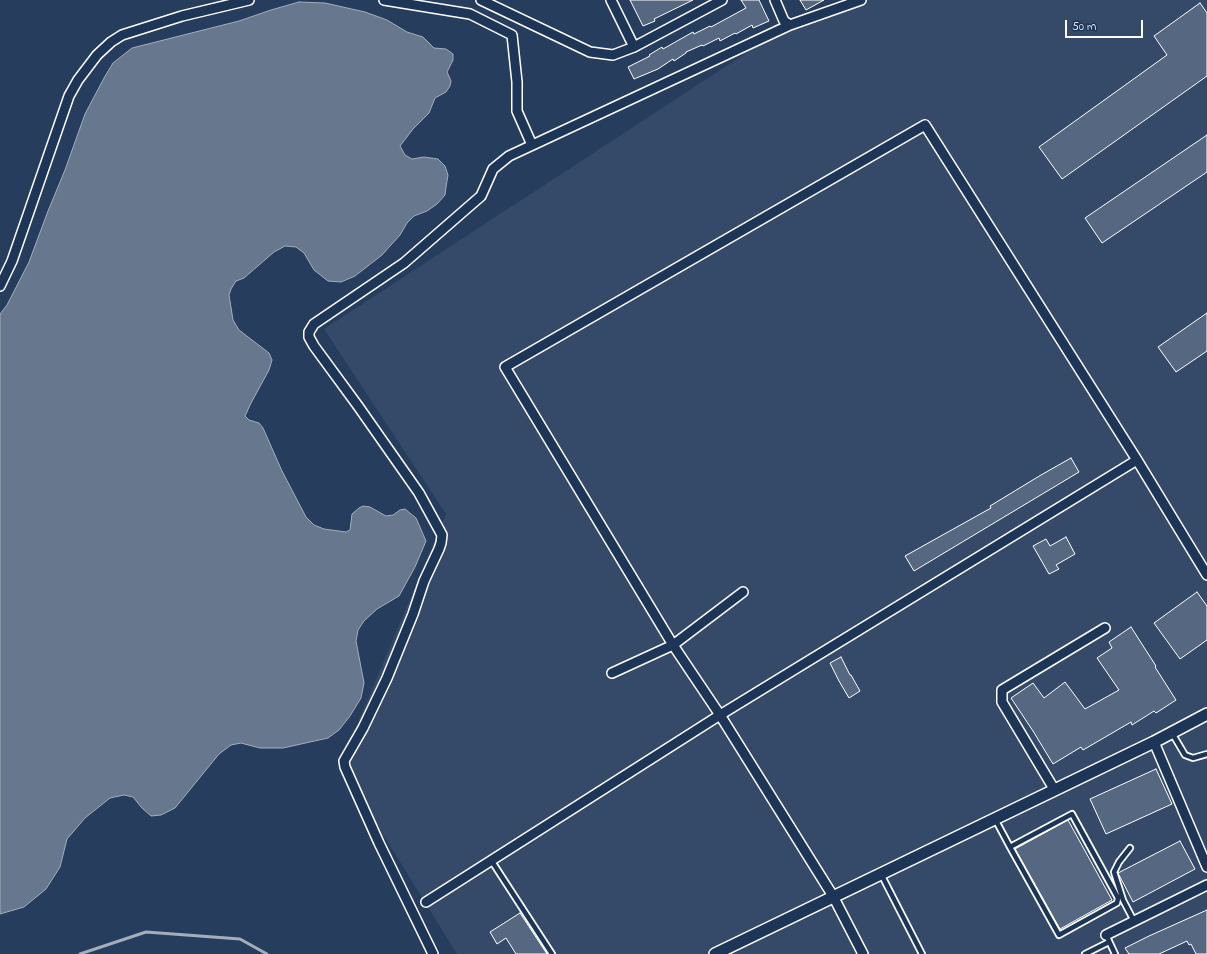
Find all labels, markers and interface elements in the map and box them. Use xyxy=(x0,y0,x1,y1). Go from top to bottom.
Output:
scale bar xyxy=(1067,12,1145,38)
text: 50 m xyxy=(1072,18,1096,36)

